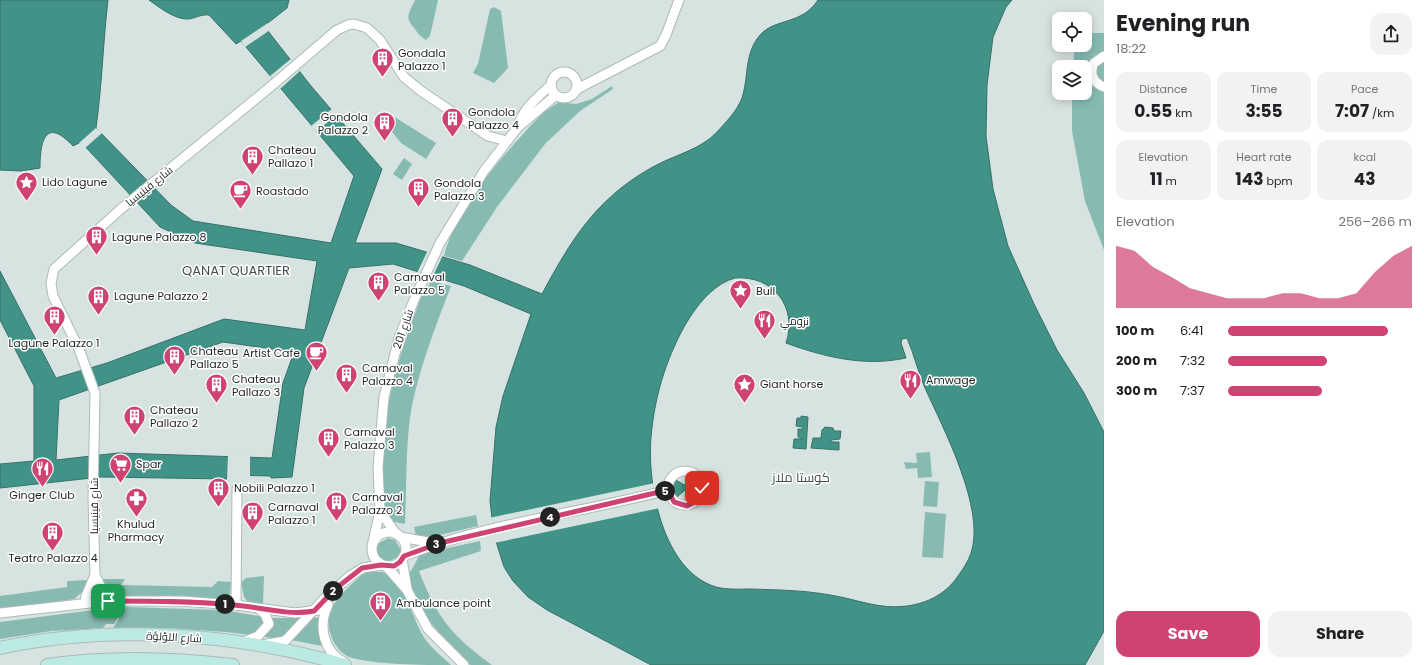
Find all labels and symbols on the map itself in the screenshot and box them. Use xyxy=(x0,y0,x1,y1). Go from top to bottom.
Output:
place label: Gondala Palazzo 1 xyxy=(398,45,446,74)
building icon: Gondala Palazzo 1 xyxy=(370,46,396,79)
place label: Gondola Palazzo 4 xyxy=(468,104,519,133)
building icon: Gondola Palazzo 4 xyxy=(440,105,466,138)
place label: Gondola Palazzo 2 xyxy=(318,109,368,138)
building icon: Gondola Palazzo 2 xyxy=(371,110,397,143)
place label: Chateau Pallazo 1 xyxy=(268,142,316,171)
building icon: Chateau Pallazo 1 xyxy=(240,143,266,176)
street label: شارع فينيسيا xyxy=(122,162,176,210)
place icon: Lido Lagune xyxy=(13,169,39,202)
place label: Lido Lagune xyxy=(42,174,108,190)
place label: Gondola Palazzo 3 xyxy=(434,175,484,204)
building icon: Gondola Palazzo 3 xyxy=(406,176,432,209)
cafe icon: Roastado xyxy=(227,178,253,211)
place label: Roastado xyxy=(256,183,309,199)
building icon: Lagune Palazzo 8 xyxy=(84,224,110,257)
place label: Lagune Palazzo 8 xyxy=(112,229,206,245)
district label: QANAT QUARTIER xyxy=(182,261,290,280)
place label: Carnaval Palazzo 5 xyxy=(394,269,445,298)
building icon: Carnaval Palazzo 5 xyxy=(365,270,391,303)
place icon: Bull xyxy=(728,278,754,311)
building icon: Lagune Palazzo 2 xyxy=(86,283,112,316)
place label: Bull xyxy=(756,283,775,299)
place label: Lagune Palazzo 2 xyxy=(114,288,208,304)
building icon: Lagune Palazzo 1 xyxy=(41,304,67,337)
street label: شارع 201 xyxy=(389,307,417,351)
restaurant icon: نزومي xyxy=(751,308,777,341)
place label: نزومي xyxy=(780,313,809,330)
place label: Lagune Palazzo 1 xyxy=(9,335,99,351)
cafe icon: Artist Cafe xyxy=(303,340,329,373)
place label: Chateau Pallazo 5 xyxy=(190,343,239,372)
building icon: Chateau Pallazo 5 xyxy=(161,344,187,377)
place label: Artist Cafe xyxy=(243,345,300,361)
place label: Carnaval Palazzo 4 xyxy=(362,360,413,389)
building icon: Carnaval Palazzo 4 xyxy=(333,361,359,394)
restaurant icon: Amwage xyxy=(897,367,923,400)
place label: Chateau Pallazo 3 xyxy=(232,371,280,400)
place icon: Giant horse xyxy=(731,371,757,404)
building icon: Chateau Pallazo 3 xyxy=(203,372,229,405)
place label: Amwage xyxy=(926,372,976,388)
place label: Giant horse xyxy=(760,376,824,392)
place label: Chateau Pallazo 2 xyxy=(150,402,198,431)
building icon: Chateau Pallazo 2 xyxy=(121,403,147,436)
place label: Carnaval Palazzo 3 xyxy=(344,424,395,453)
building icon: Carnaval Palazzo 3 xyxy=(315,425,341,458)
supermarket icon: Spar xyxy=(108,451,134,484)
restaurant icon: Ginger Club xyxy=(29,456,55,489)
place label: Spar xyxy=(136,456,161,472)
district label: كوستا ملاز xyxy=(771,468,830,487)
pin xyxy=(685,471,719,505)
building icon: Nobili Palazzo 1 xyxy=(205,475,231,508)
street label: شارع فينيسيا xyxy=(86,478,102,534)
place label: Nobili Palazzo 1 xyxy=(234,480,315,496)
pin: 5 xyxy=(655,481,675,501)
pharmacy icon: Khulud Pharmacy xyxy=(123,485,149,518)
place label: Ginger Club xyxy=(9,487,75,503)
place label: Carnaval Palazzo 2 xyxy=(352,489,403,518)
building icon: Carnaval Palazzo 2 xyxy=(324,490,350,523)
place label: Carnaval Palazzo 1 xyxy=(268,499,319,528)
building icon: Carnaval Palazzo 1 xyxy=(239,500,265,533)
pin: 4 xyxy=(540,507,560,527)
place label: Khulud Pharmacy xyxy=(108,516,165,545)
building icon: Teatro Palazzo 4 xyxy=(40,519,66,552)
pin: 3 xyxy=(426,534,446,554)
place label: Teatro Palazzo 4 xyxy=(8,550,98,566)
pin: 2 xyxy=(323,581,343,601)
pin xyxy=(91,584,125,618)
building icon: Ambulance point xyxy=(368,590,394,623)
pin: 1 xyxy=(215,594,235,614)
place label: Ambulance point xyxy=(396,595,491,611)
street label: شارع اللؤلؤة xyxy=(146,628,202,646)

